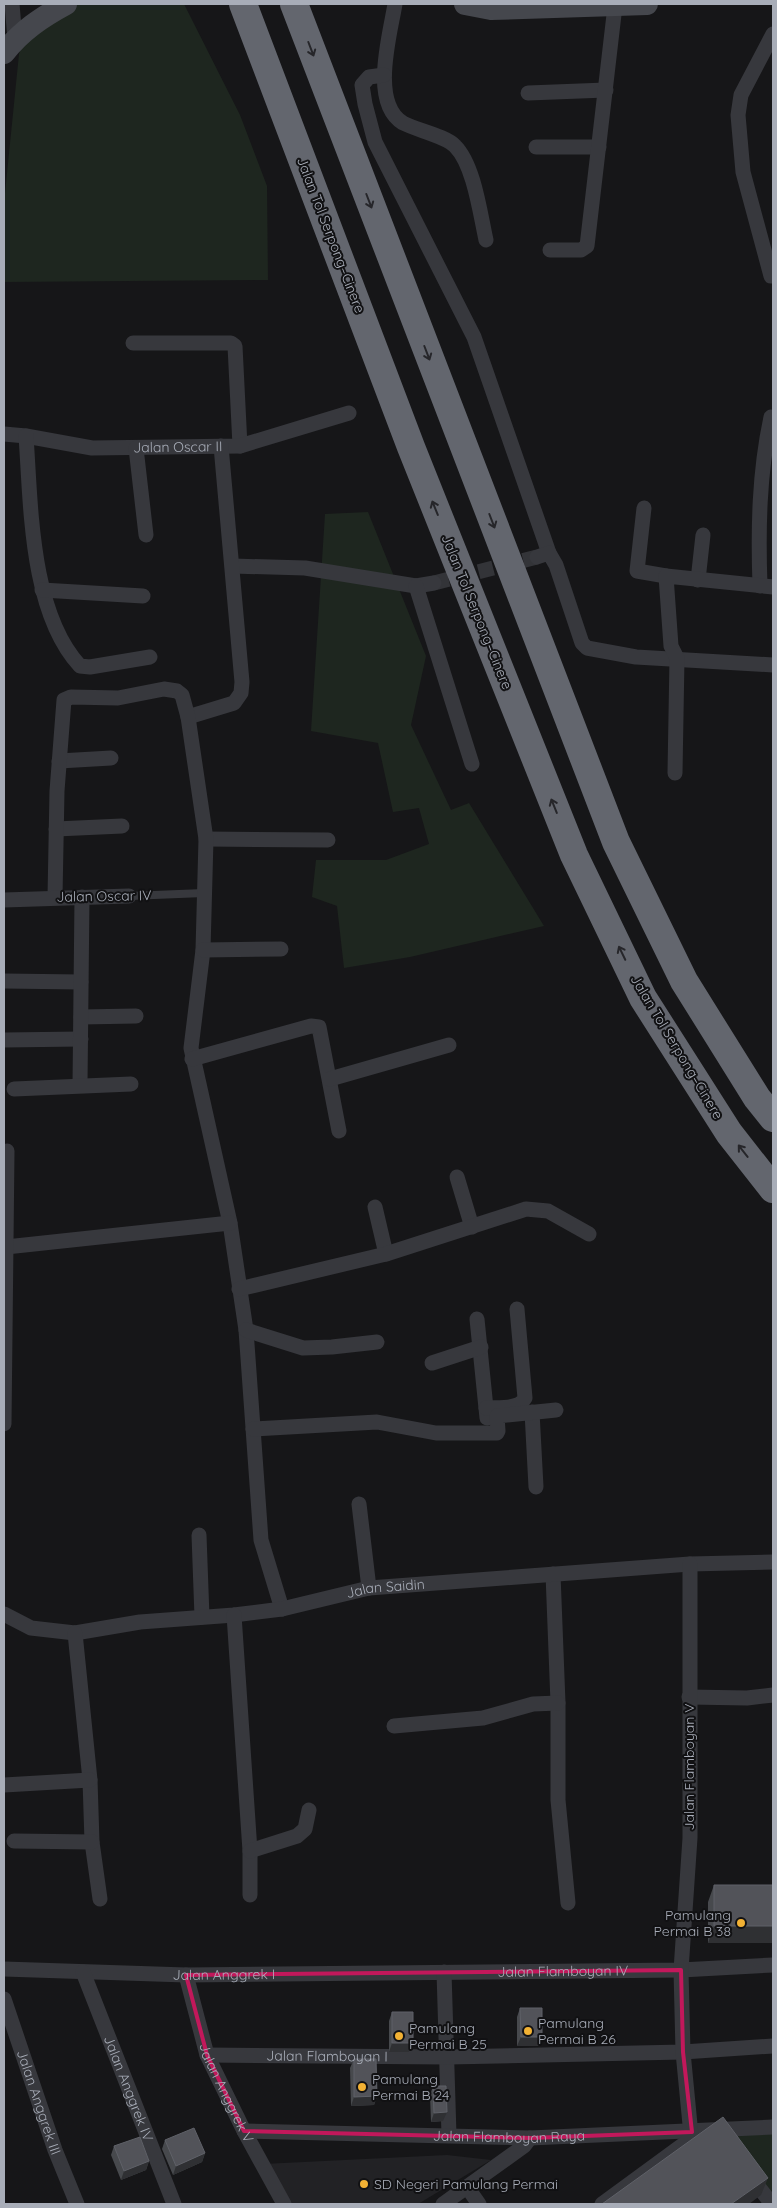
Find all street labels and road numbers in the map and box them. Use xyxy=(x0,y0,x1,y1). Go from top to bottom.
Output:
street label: Jalan Tol Serpong–Cinere xyxy=(293,154,369,316)
street label: Jalan Oscar II xyxy=(133,437,223,456)
street label: Jalan Tol Serpong–Cinere xyxy=(438,532,516,692)
street label: Jalan Oscar IV xyxy=(56,886,152,906)
street label: Jalan Tol Serpong–Cinere xyxy=(627,971,727,1123)
street label: Jalan Saidin xyxy=(344,1575,425,1602)
street label: Jalan Flamboyan V xyxy=(680,1703,698,1831)
street label: Jalan Flamboyan IV xyxy=(497,1962,628,1981)
street label: Jalan Anggrek I xyxy=(172,1965,275,1984)
street label: Jalan Anggrek IV xyxy=(100,2033,157,2144)
street label: Jalan Anggrek V xyxy=(195,2041,258,2146)
street label: Jalan Flamboyan I xyxy=(266,2046,388,2065)
street label: Jalan Anggrek III xyxy=(13,2047,65,2158)
street label: Jalan Flamboyan Raya xyxy=(433,2127,585,2147)

